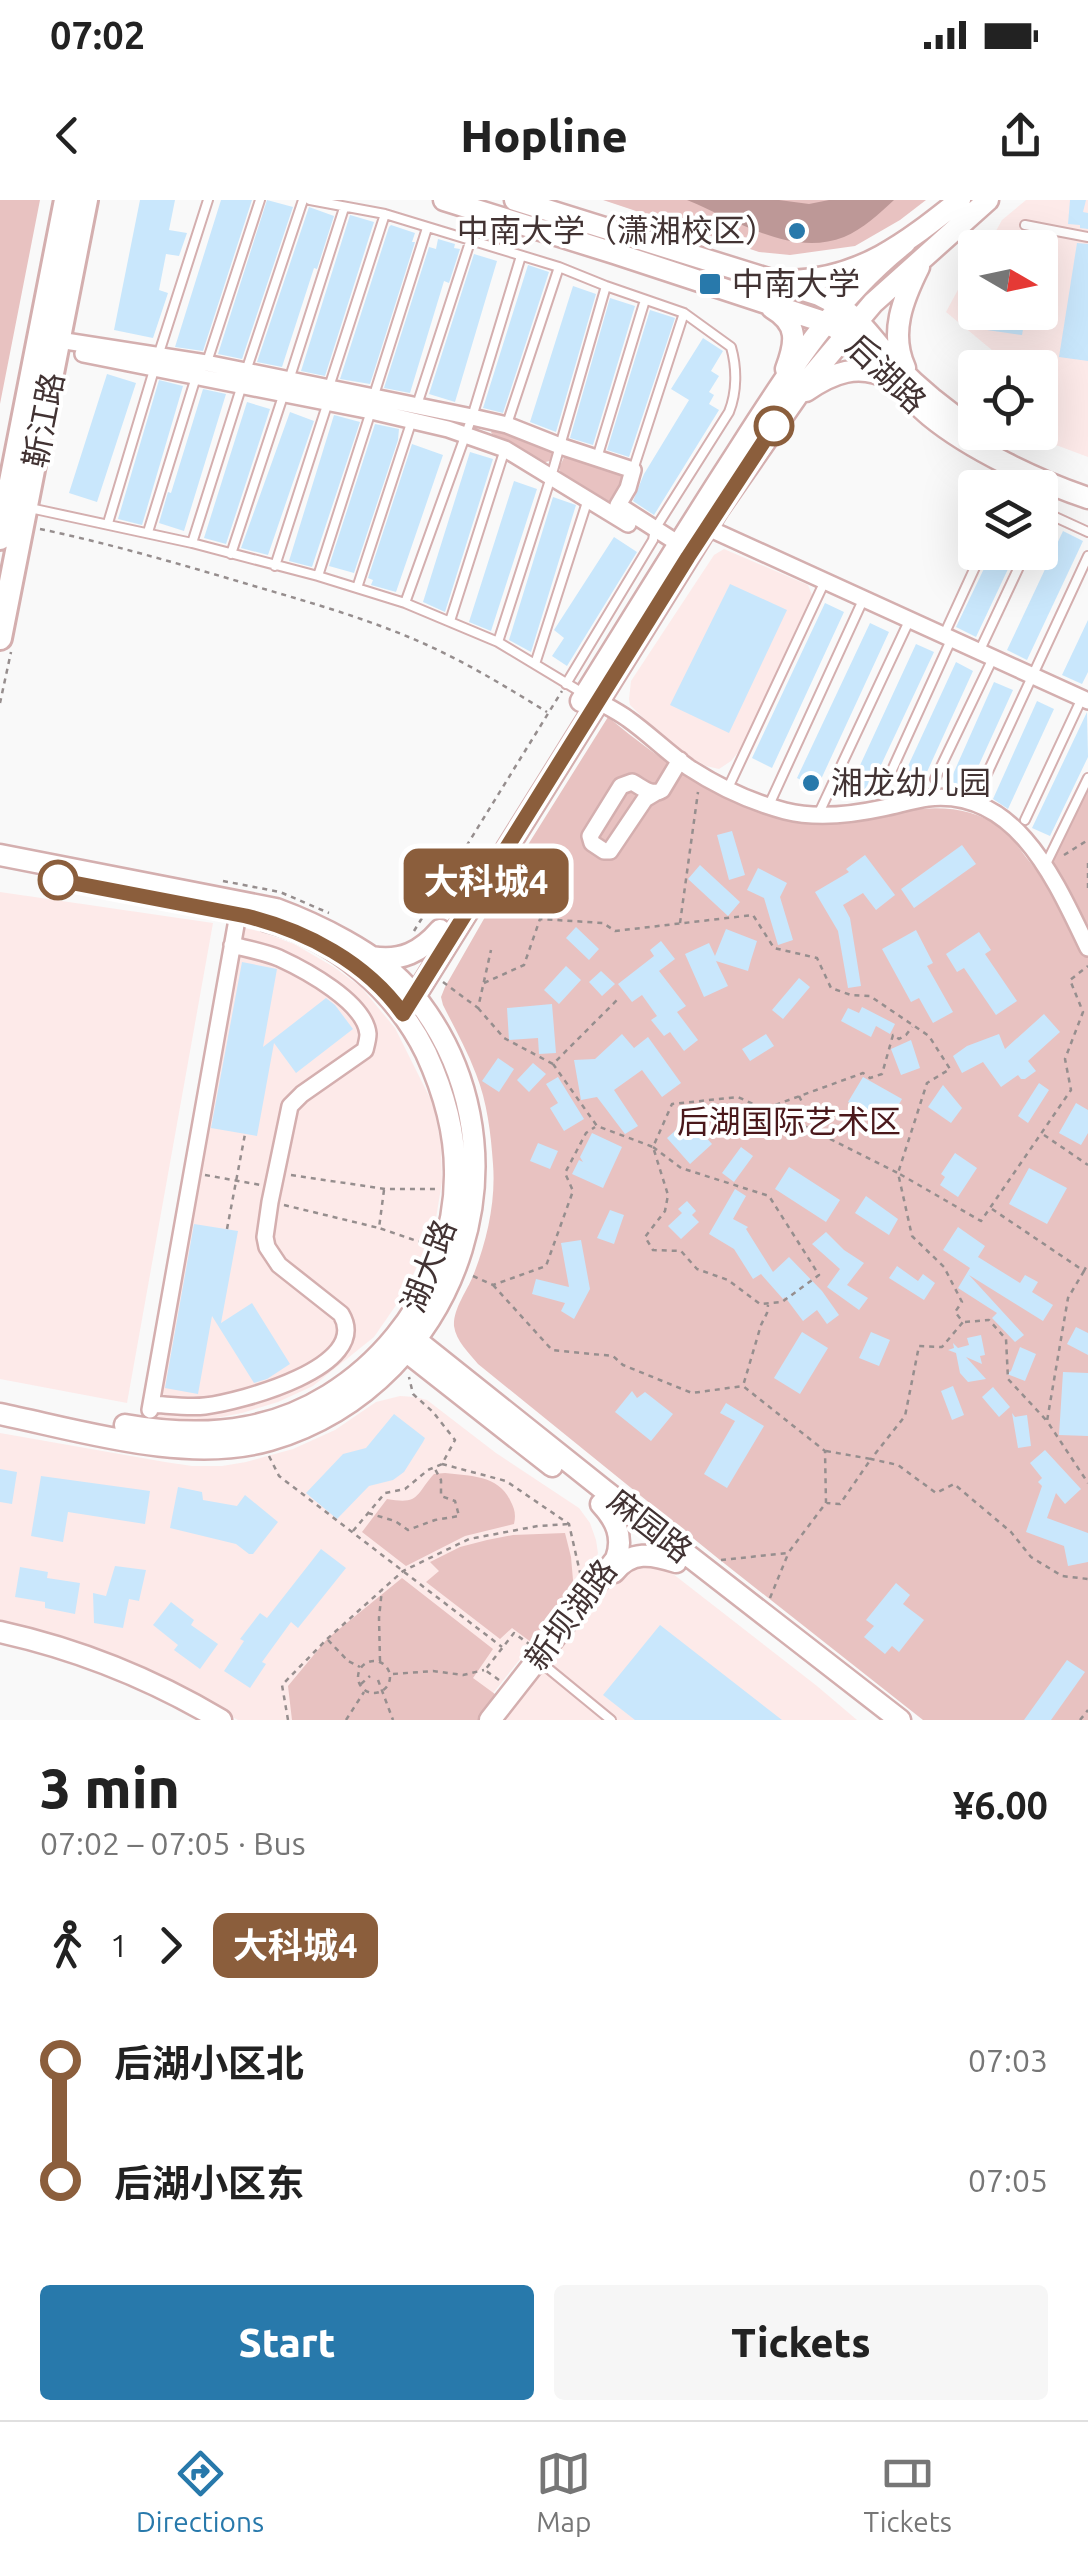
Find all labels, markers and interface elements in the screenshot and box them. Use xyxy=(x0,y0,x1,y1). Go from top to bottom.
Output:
text: 07:02 xyxy=(50,14,145,56)
icon: back xyxy=(40,108,95,163)
icon: share xyxy=(993,108,1048,163)
text: Hopline xyxy=(460,110,628,161)
place label: 中南大学（潇湘校区） xyxy=(457,212,777,248)
marker: 中南大学（潇湘校区） xyxy=(786,220,808,242)
north arrow xyxy=(958,230,1058,330)
map controls xyxy=(958,230,1058,570)
place label: 中南大学 xyxy=(732,265,860,301)
marker: 中南大学 xyxy=(697,271,723,297)
street label: 后湖路 xyxy=(840,327,934,420)
button: locate xyxy=(958,350,1058,450)
street label: 靳江路 xyxy=(16,369,70,470)
unlabelled marker xyxy=(755,407,793,445)
button: layers xyxy=(958,470,1058,570)
place label: 湘龙幼儿园 xyxy=(831,764,991,800)
marker: 湘龙幼儿园 xyxy=(800,772,822,794)
line badge: 大科城4 xyxy=(416,848,556,914)
unlabelled marker xyxy=(39,861,77,899)
text: 大科城4 xyxy=(424,861,548,901)
park label: 后湖国际艺术区 xyxy=(677,1103,901,1139)
street label: 湖大路 xyxy=(394,1214,462,1317)
street label: 麻园路 xyxy=(602,1481,700,1569)
street label: 新坝湖路 xyxy=(517,1552,623,1676)
text: 3 min xyxy=(40,1757,180,1818)
text: ¥6.00 xyxy=(953,1784,1048,1826)
text: 07:02 – 07:05 · Bus xyxy=(40,1825,306,1861)
icon: walk xyxy=(40,1918,95,1973)
icon: forward xyxy=(143,1918,198,1973)
text: 大科城4 xyxy=(233,1925,358,1965)
text: 1 xyxy=(110,1927,128,1963)
text: 后湖小区北 xyxy=(114,2042,304,2084)
text: 07:03 xyxy=(968,2042,1048,2078)
text: 后湖小区东 xyxy=(114,2162,304,2204)
text: 07:05 xyxy=(968,2162,1048,2198)
button: Start xyxy=(40,2285,534,2400)
button: Tickets xyxy=(554,2285,1048,2400)
tab: Directions xyxy=(136,2446,264,2537)
tab: Map xyxy=(536,2446,591,2537)
tab: Tickets xyxy=(864,2446,952,2537)

